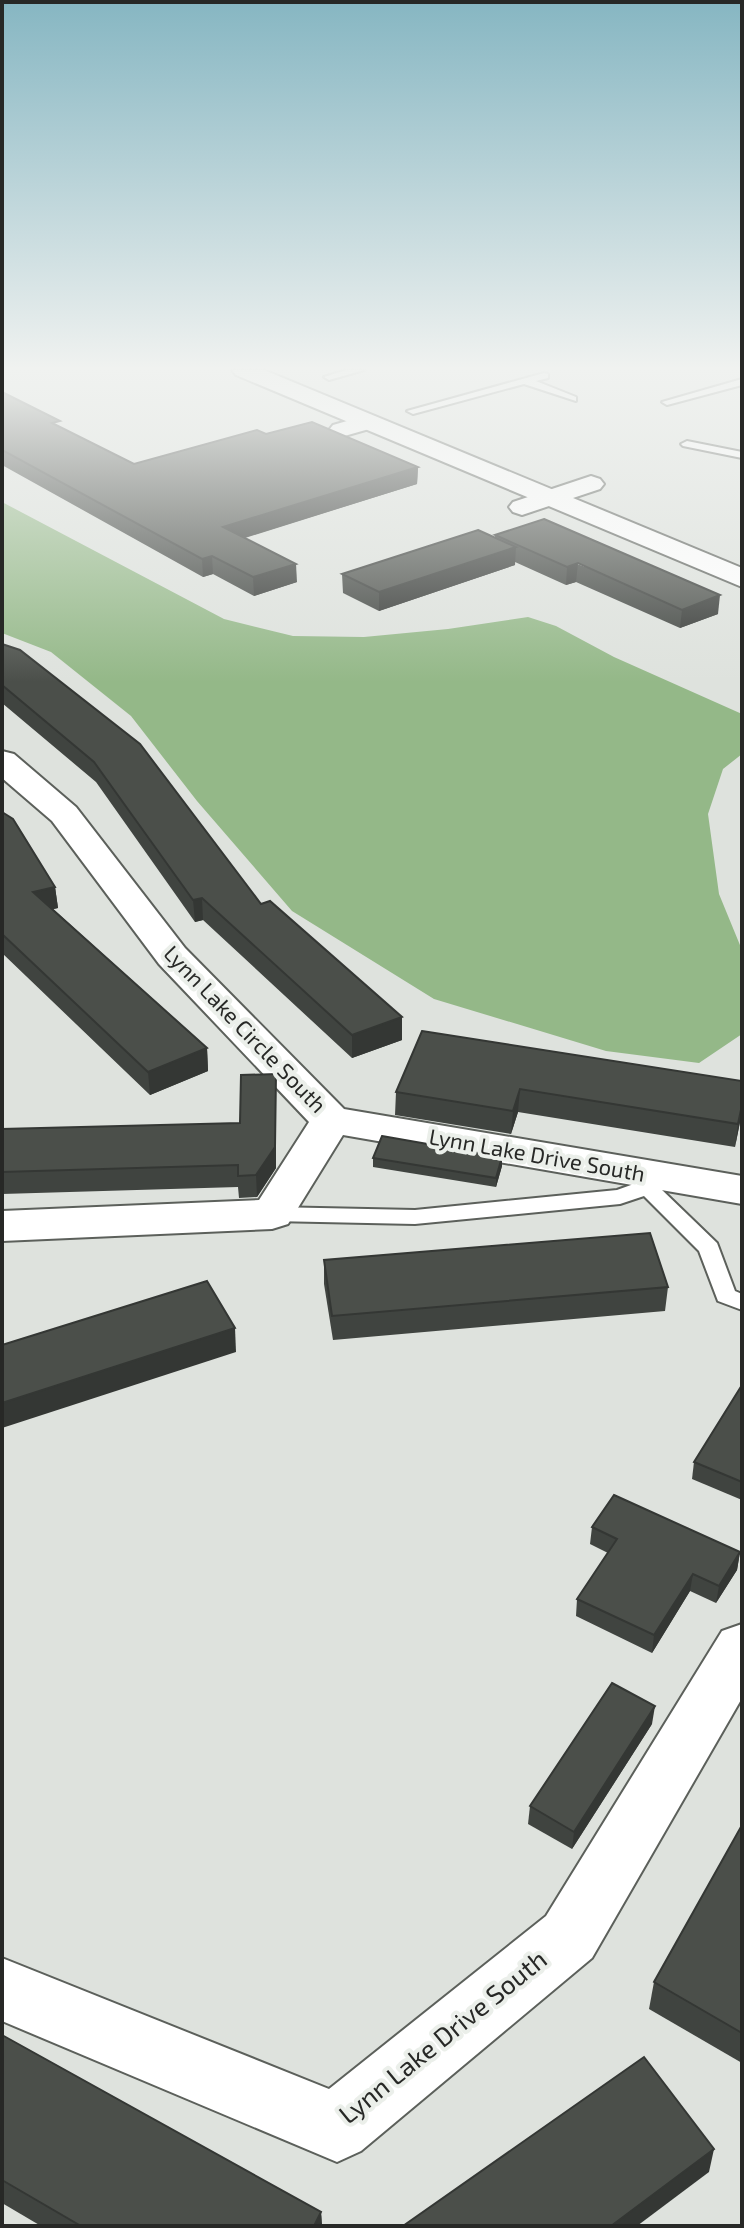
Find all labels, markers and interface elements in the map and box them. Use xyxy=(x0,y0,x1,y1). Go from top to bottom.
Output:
street label: Lynn Lake Circle South xyxy=(159,939,332,1117)
street label: Lynn Lake Drive South xyxy=(427,1122,647,1186)
street label: Lynn Lake Drive South xyxy=(332,1943,552,2129)

